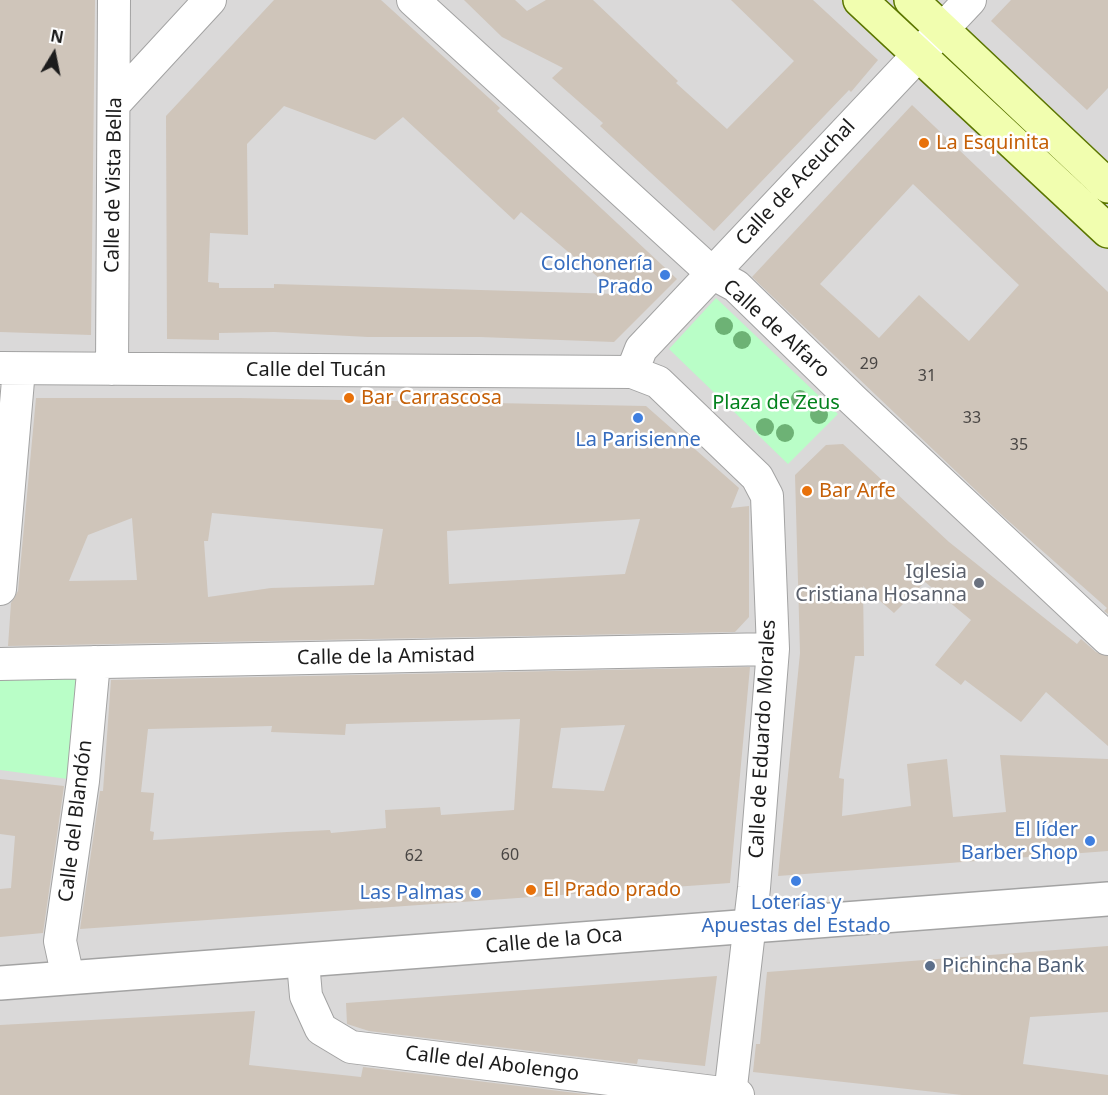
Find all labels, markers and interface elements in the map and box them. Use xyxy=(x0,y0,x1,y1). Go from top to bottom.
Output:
north arrow xyxy=(24,24,84,84)
text: N xyxy=(49,24,65,48)
street label: Calle de Vista Bella xyxy=(100,97,128,273)
street label: Calle de Aceuchal xyxy=(731,115,861,251)
place label: La Esquinita xyxy=(936,131,1049,155)
marker: La Esquinita xyxy=(917,136,931,150)
place label: Colchonería Prado xyxy=(541,252,653,299)
marker: Colchonería Prado xyxy=(658,268,672,282)
street label: Calle de Alfaro xyxy=(718,275,834,383)
house number: 29 xyxy=(860,354,878,374)
street label: Calle del Tucán xyxy=(246,358,386,382)
house number: 31 xyxy=(918,366,936,386)
place label: Bar Carrascosa xyxy=(361,386,502,410)
marker: Bar Carrascosa xyxy=(342,391,356,405)
park label: Plaza de Zeus xyxy=(712,391,840,415)
house number: 33 xyxy=(963,408,981,428)
marker: La Parisienne xyxy=(631,411,645,425)
place label: La Parisienne xyxy=(575,428,701,452)
house number: 35 xyxy=(1010,435,1028,455)
place label: Bar Arfe xyxy=(819,479,896,503)
marker: Bar Arfe xyxy=(800,484,814,498)
place label: Iglesia Cristiana Hosanna xyxy=(795,560,967,607)
marker: Iglesia Cristiana Hosanna xyxy=(972,576,986,590)
street label: Calle de Eduardo Morales xyxy=(745,619,781,859)
street label: Calle de la Amistad xyxy=(297,643,475,671)
street label: Calle del Blandón xyxy=(54,739,98,903)
place label: El líder Barber Shop xyxy=(961,818,1078,865)
marker: El líder Barber Shop xyxy=(1083,834,1097,848)
house number: 60 xyxy=(501,845,519,865)
house number: 62 xyxy=(405,846,423,866)
marker: Loterías y Apuestas del Estado xyxy=(789,874,803,888)
place label: El Prado prado xyxy=(543,878,681,902)
place label: Las Palmas xyxy=(360,881,464,905)
marker: El Prado prado xyxy=(524,883,538,897)
marker: Las Palmas xyxy=(469,886,483,900)
place label: Loterías y Apuestas del Estado xyxy=(702,891,890,938)
street label: Calle de la Oca xyxy=(484,923,624,959)
place label: Pichincha Bank xyxy=(942,954,1084,978)
marker: Pichincha Bank xyxy=(923,959,937,973)
street label: Calle del Abolengo xyxy=(404,1041,580,1087)

